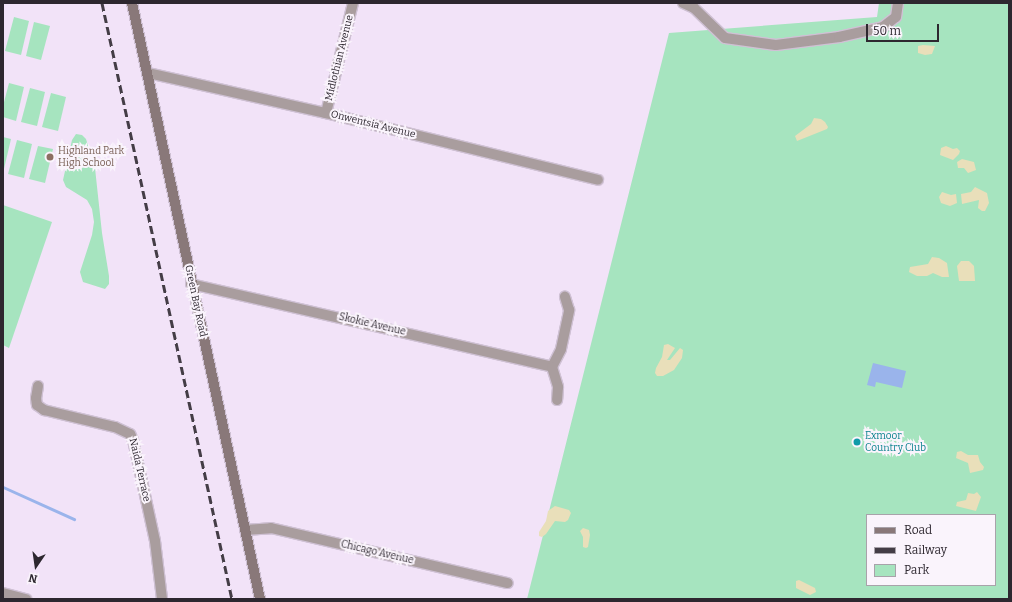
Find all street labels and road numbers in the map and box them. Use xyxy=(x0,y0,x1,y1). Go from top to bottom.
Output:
street label: Midlothian Avenue xyxy=(324,14,356,102)
street label: Onwentsia Avenue xyxy=(329,109,417,141)
street label: Green Bay Road xyxy=(182,264,208,338)
street label: Skokie Avenue xyxy=(337,311,407,339)
street label: Naida Terrace xyxy=(126,437,152,503)
street label: Chicago Avenue xyxy=(340,539,414,567)

